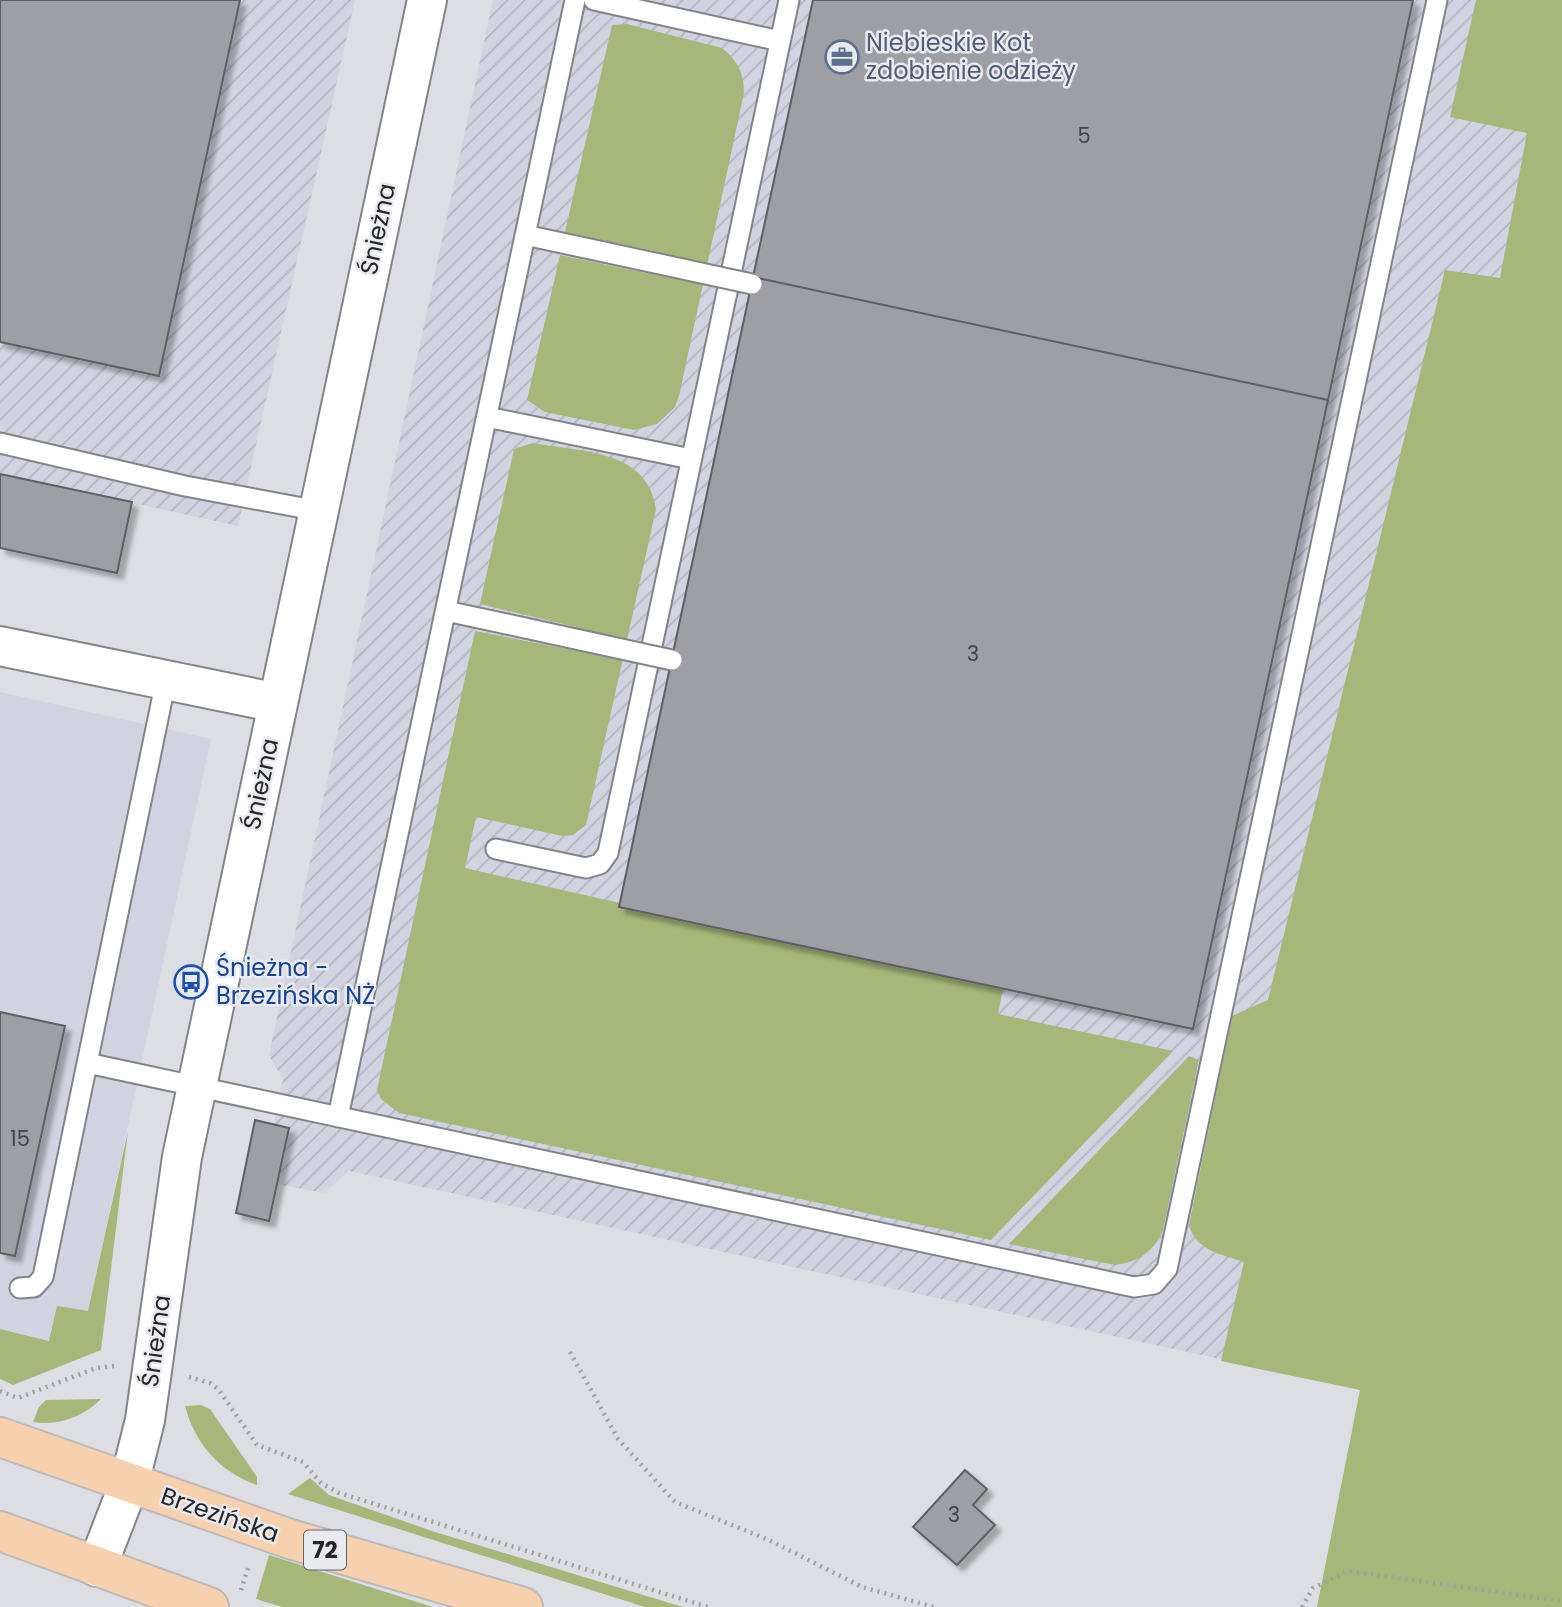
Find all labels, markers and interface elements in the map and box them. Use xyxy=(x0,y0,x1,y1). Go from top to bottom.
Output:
place label: Niebieskie Kot zdobienie odzieży xyxy=(866,26,1076,87)
office icon: Niebieskie Kot zdobienie odzieży xyxy=(823,38,861,76)
house number: 5 xyxy=(1077,121,1091,150)
street label: Śnieżna xyxy=(352,180,403,278)
house number: 3 xyxy=(967,639,979,668)
street label: Śnieżna xyxy=(235,735,286,833)
place label: Śnieżna - Brzezińska NŻ xyxy=(216,951,375,1012)
bus stop icon: Śnieżna - Brzezińska NŻ xyxy=(172,963,210,1001)
house number: 15 xyxy=(10,1124,30,1153)
street label: Śnieżna xyxy=(133,1293,178,1389)
street label: Brzezińska xyxy=(157,1479,284,1550)
house number: 3 xyxy=(948,1500,960,1529)
road number: 72 xyxy=(304,1530,346,1569)

